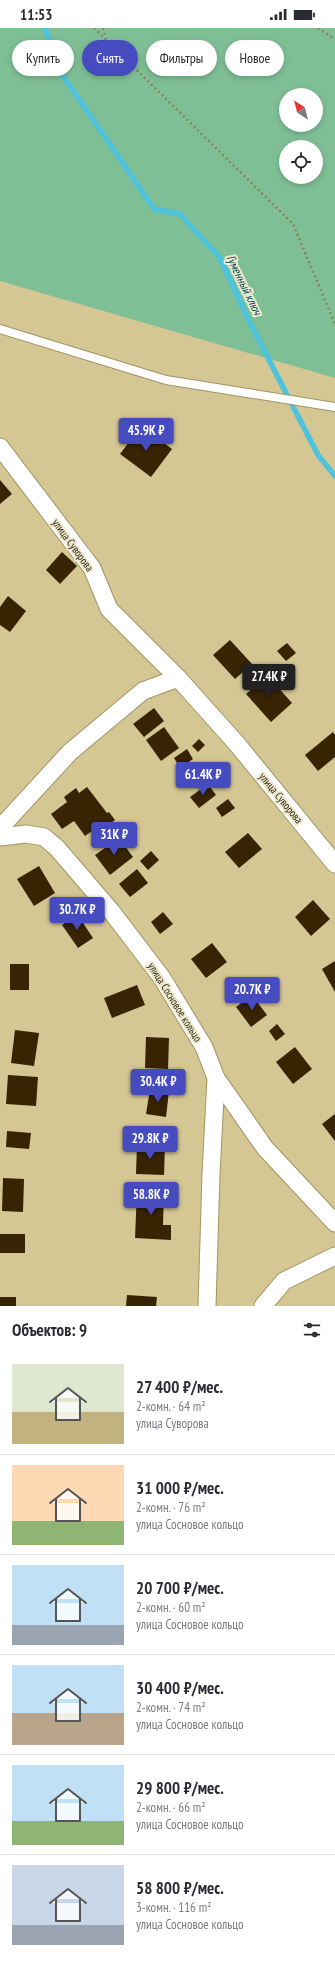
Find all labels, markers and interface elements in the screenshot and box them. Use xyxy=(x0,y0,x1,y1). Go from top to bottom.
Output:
text: 11:53 xyxy=(20,5,52,24)
chip: Купить xyxy=(12,40,74,76)
chip: Снять xyxy=(82,40,138,76)
chip: Фильтры xyxy=(146,40,217,76)
chip: Новое xyxy=(225,40,284,76)
north arrow xyxy=(279,88,323,132)
map controls xyxy=(279,88,323,184)
button: locate xyxy=(279,140,323,184)
water label: Гуменный ключ xyxy=(223,252,266,318)
pin: 45.9K ₽ xyxy=(109,418,183,452)
text: 45.9K ₽ xyxy=(128,422,164,439)
street label: улица Суворова xyxy=(49,516,97,574)
pin: 27.4K ₽ xyxy=(232,664,306,698)
text: 27.4K ₽ xyxy=(251,668,287,685)
pin: 61.4K ₽ xyxy=(166,762,240,796)
text: 61.4K ₽ xyxy=(185,766,221,783)
street label: улица Суворова xyxy=(256,770,306,826)
pin: 31K ₽ xyxy=(86,822,142,856)
text: 31K ₽ xyxy=(100,826,128,843)
pin: 30.7K ₽ xyxy=(40,897,114,931)
text: 30.7K ₽ xyxy=(59,901,95,918)
street label: улица Сосновое кольцо xyxy=(145,960,205,1045)
pin: 20.7K ₽ xyxy=(215,977,289,1011)
text: 20.7K ₽ xyxy=(234,981,270,998)
pin: 30.4K ₽ xyxy=(121,1069,195,1103)
text: 30.4K ₽ xyxy=(140,1073,176,1090)
pin: 29.8K ₽ xyxy=(113,1126,187,1160)
text: 29.8K ₽ xyxy=(132,1130,168,1147)
pin: 58.8K ₽ xyxy=(114,1182,188,1216)
text: 58.8K ₽ xyxy=(133,1186,169,1203)
text: Объектов: 9 xyxy=(12,1319,87,1341)
icon: filters xyxy=(301,1319,323,1341)
text: 27 400 ₽/мес. xyxy=(136,1376,223,1398)
icon: home xyxy=(44,1380,92,1428)
text: 2-комн. · 64 m² xyxy=(136,1398,206,1415)
text: улица Суворова xyxy=(136,1415,209,1432)
text: 31 000 ₽/мес. xyxy=(136,1477,224,1499)
icon: home xyxy=(44,1481,92,1529)
text: 2-комн. · 76 m² xyxy=(136,1499,206,1516)
text: улица Сосновое кольцо xyxy=(136,1516,244,1533)
text: 20 700 ₽/мес. xyxy=(136,1577,224,1599)
icon: home xyxy=(44,1581,92,1629)
text: 2-комн. · 60 m² xyxy=(136,1599,206,1616)
text: улица Сосновое кольцо xyxy=(136,1616,244,1633)
text: 30 400 ₽/мес. xyxy=(136,1677,224,1699)
icon: home xyxy=(44,1681,92,1729)
text: 2-комн. · 74 m² xyxy=(136,1699,206,1716)
text: улица Сосновое кольцо xyxy=(136,1716,244,1733)
text: 29 800 ₽/мес. xyxy=(136,1777,224,1799)
icon: home xyxy=(44,1781,92,1829)
text: 2-комн. · 66 m² xyxy=(136,1799,206,1816)
text: улица Сосновое кольцо xyxy=(136,1816,244,1833)
text: 58 800 ₽/мес. xyxy=(136,1877,224,1899)
icon: home xyxy=(44,1881,92,1929)
text: 3-комн. · 116 m² xyxy=(136,1899,211,1916)
text: улица Сосновое кольцо xyxy=(136,1916,244,1933)

